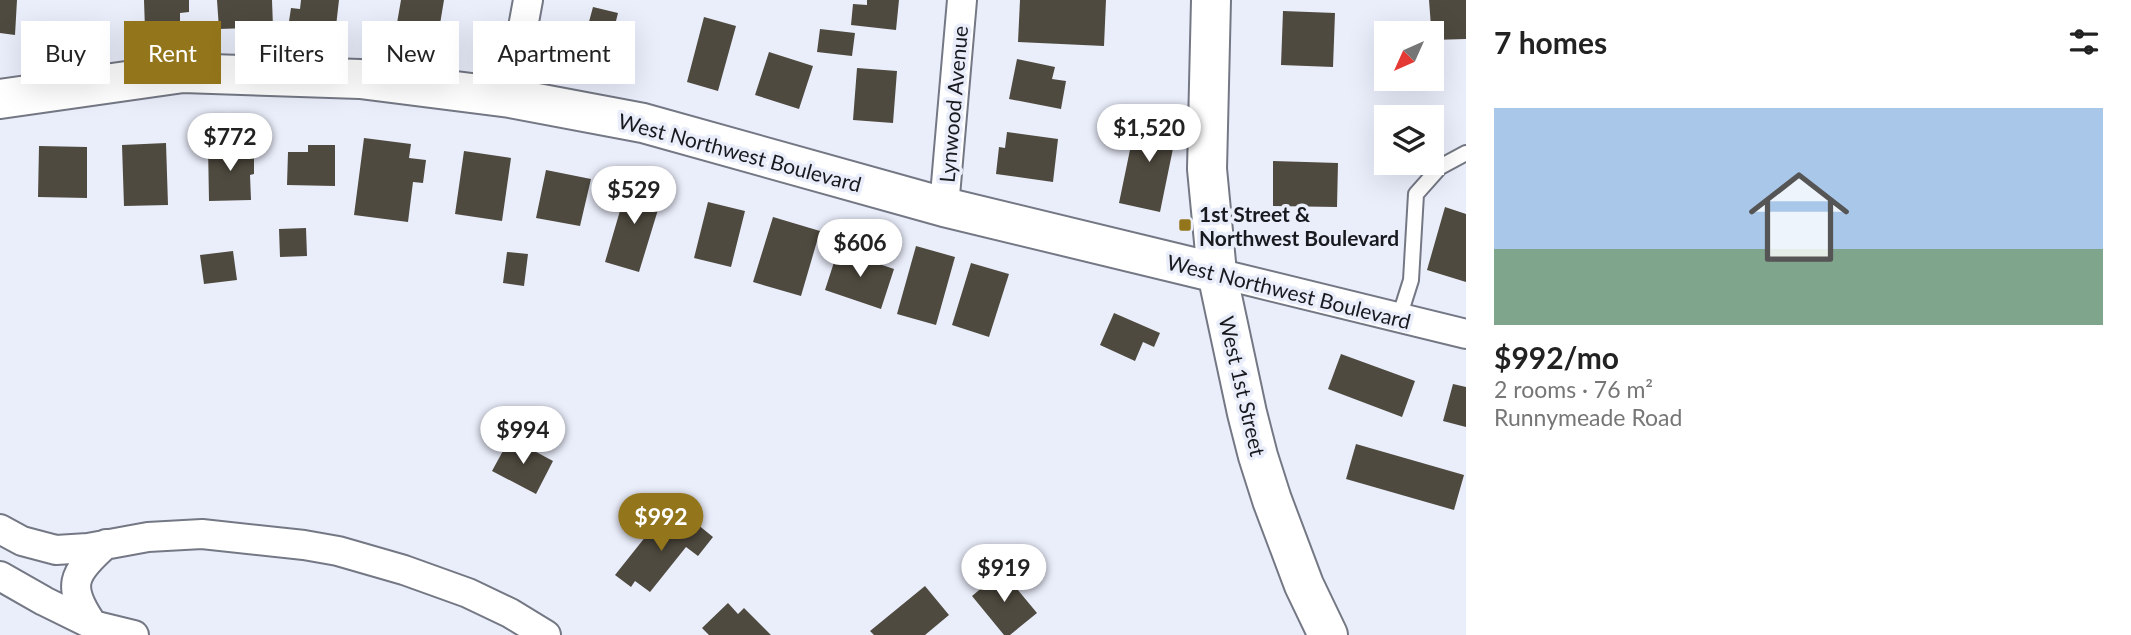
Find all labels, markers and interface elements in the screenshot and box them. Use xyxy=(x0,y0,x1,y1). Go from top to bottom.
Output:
chip: Buy xyxy=(21,21,110,84)
chip: Rent xyxy=(124,21,221,84)
chip: Filters xyxy=(235,21,348,84)
chip: New xyxy=(362,21,459,84)
chip: Apartment xyxy=(473,21,635,84)
north arrow xyxy=(1374,21,1444,91)
map controls xyxy=(1374,21,1444,175)
icon: filters xyxy=(2065,23,2103,61)
street label: Lynwood Avenue xyxy=(934,24,972,184)
text: 7 homes xyxy=(1494,24,1607,60)
pin: $1,520 xyxy=(1092,104,1206,164)
button: layers xyxy=(1374,105,1444,175)
street label: West Northwest Boulevard xyxy=(616,108,864,196)
text: $1,520 xyxy=(1113,113,1185,141)
pin: $772 xyxy=(189,114,271,173)
text: $772 xyxy=(203,122,257,150)
icon: home xyxy=(1736,154,1862,280)
pin: $529 xyxy=(593,166,675,226)
text: $529 xyxy=(607,175,661,203)
place label: 1st Street & Northwest Boulevard xyxy=(1199,201,1399,250)
marker: 1st Street & Northwest Boulevard xyxy=(1177,217,1193,233)
pin: $606 xyxy=(819,219,901,279)
text: $606 xyxy=(833,228,887,256)
street label: West Northwest Boulevard xyxy=(1164,249,1414,333)
street label: West 1st Street xyxy=(1215,313,1271,459)
text: $992/mo xyxy=(1494,339,1619,375)
text: 2 rooms · 76 m² xyxy=(1494,375,1653,403)
text: Runnymeade Road xyxy=(1494,403,1682,431)
pin: $994 xyxy=(482,406,564,466)
text: $994 xyxy=(496,415,550,443)
pin: $992 xyxy=(620,494,702,553)
text: $992 xyxy=(634,502,688,530)
pin: $919 xyxy=(963,544,1045,604)
text: $919 xyxy=(977,553,1031,581)

